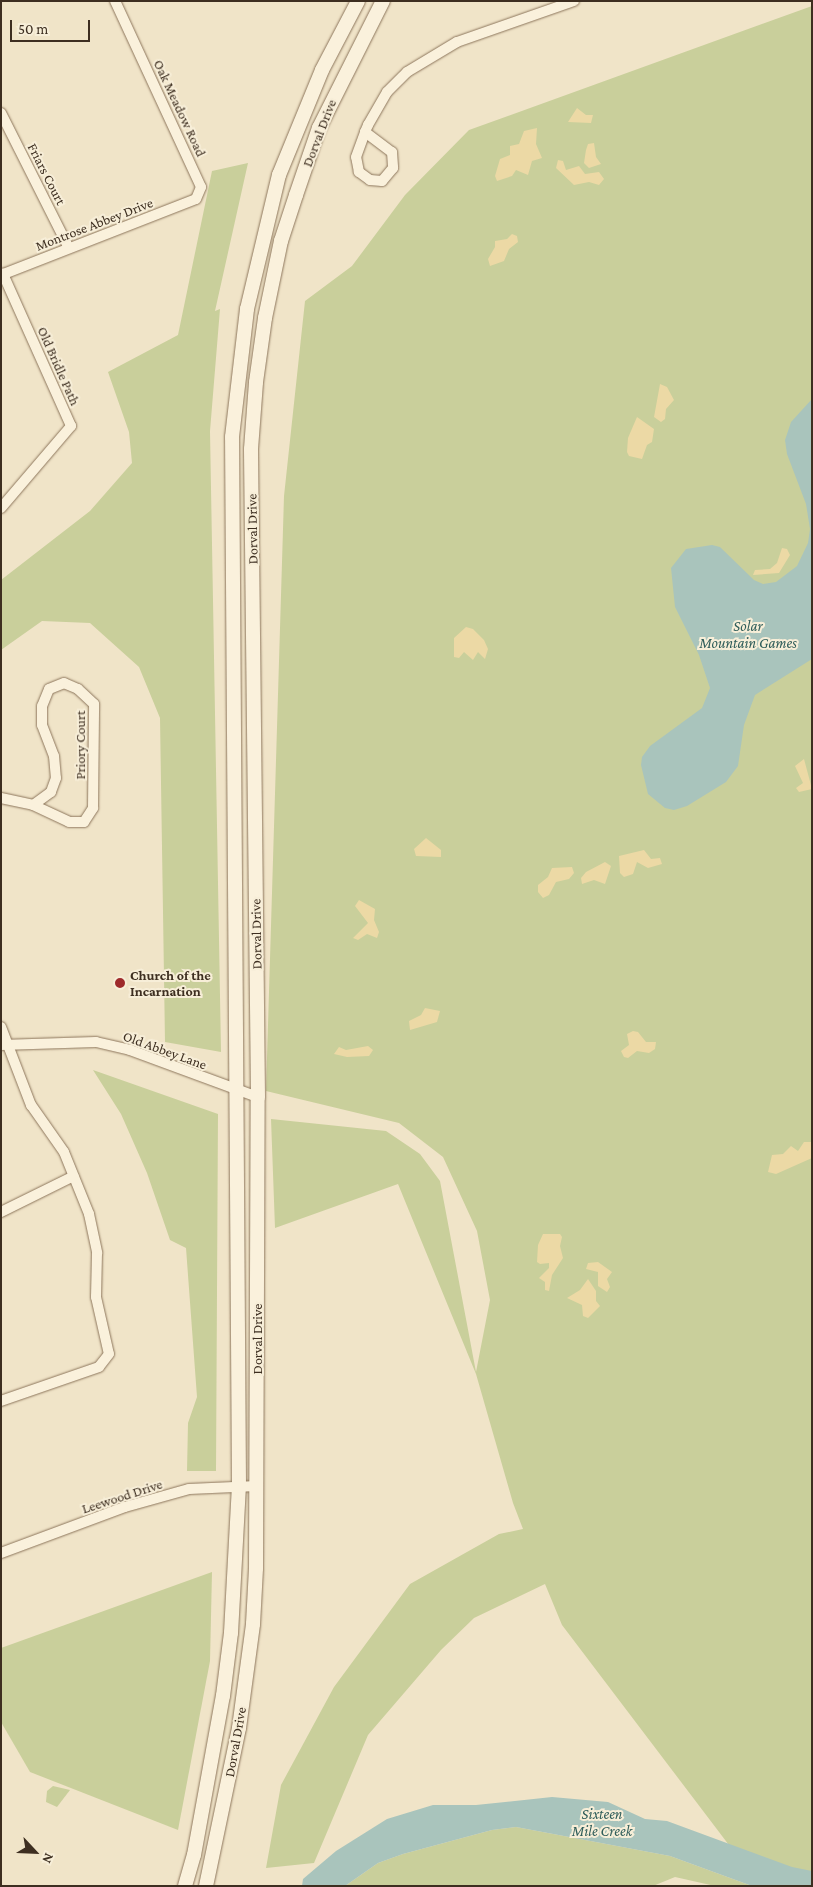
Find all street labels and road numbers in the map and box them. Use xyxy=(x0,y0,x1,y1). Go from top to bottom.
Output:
street label: Oak Meadow Road xyxy=(150,57,210,159)
street label: Dorval Drive xyxy=(298,97,340,169)
street label: Friars Court xyxy=(24,140,70,208)
street label: Montrose Abbey Drive xyxy=(33,194,155,254)
street label: Old Bridle Path xyxy=(34,324,84,408)
street label: Dorval Drive xyxy=(243,493,261,565)
street label: Priory Court xyxy=(72,711,88,779)
street label: Dorval Drive xyxy=(247,898,265,970)
street label: Old Abbey Lane xyxy=(121,1027,209,1073)
street label: Dorval Drive xyxy=(249,1304,265,1374)
street label: Leewood Drive xyxy=(80,1475,164,1517)
street label: Dorval Drive xyxy=(221,1706,249,1778)

